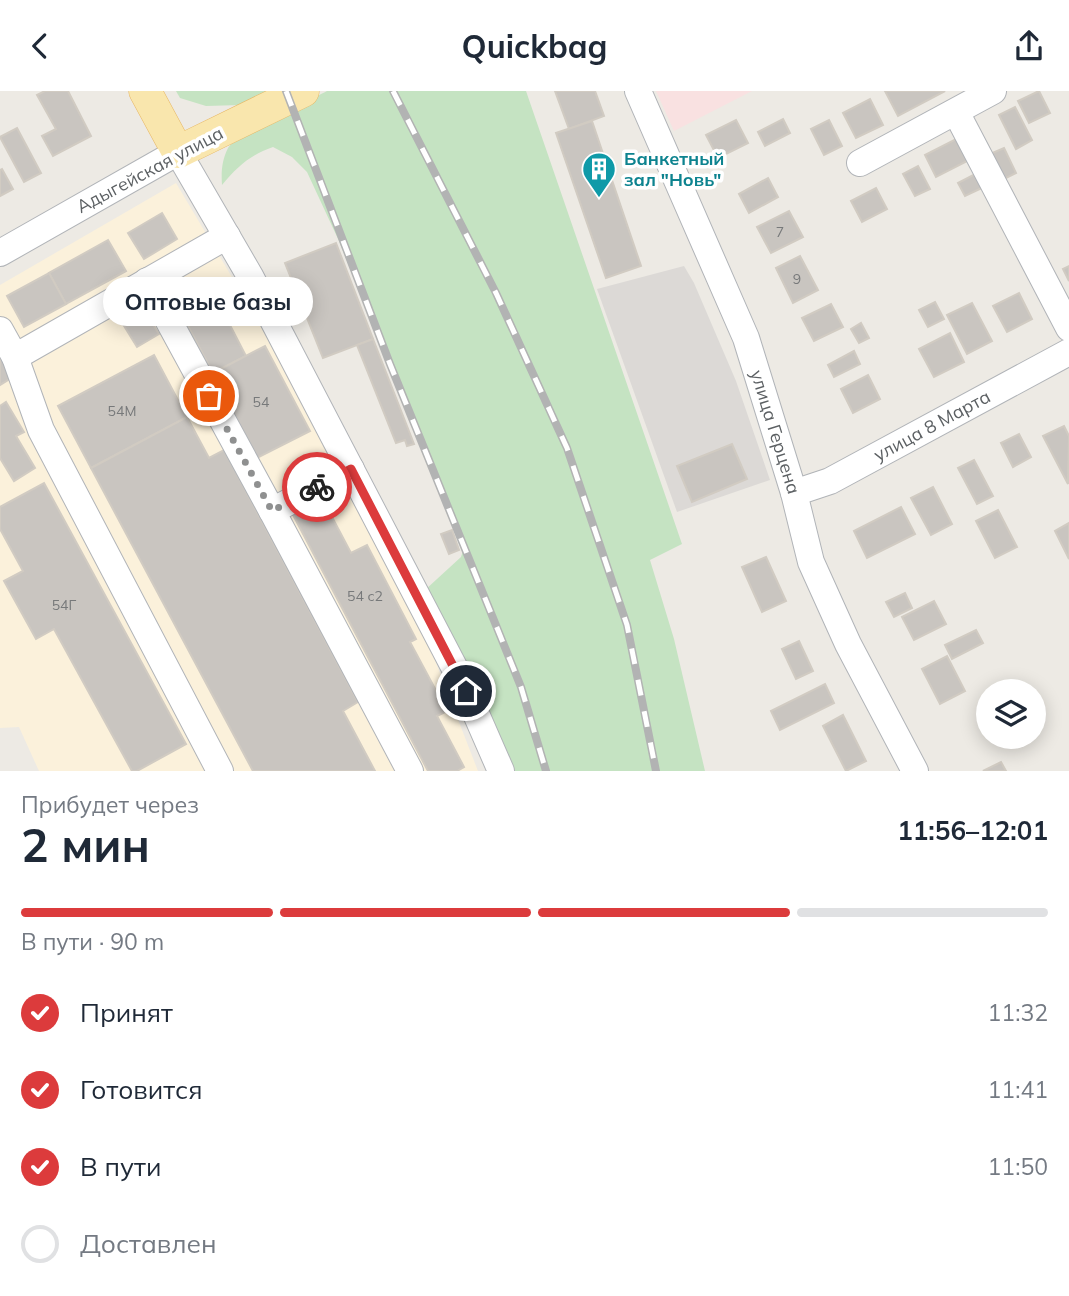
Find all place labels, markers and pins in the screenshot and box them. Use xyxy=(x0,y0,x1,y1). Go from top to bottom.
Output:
place label: Банкетный зал "Новь" xyxy=(624,147,724,191)
building icon: Банкетный зал "Новь" xyxy=(580,150,618,199)
callout: Оптовые базы xyxy=(104,277,314,326)
pin xyxy=(179,366,239,426)
pin xyxy=(436,661,496,721)

